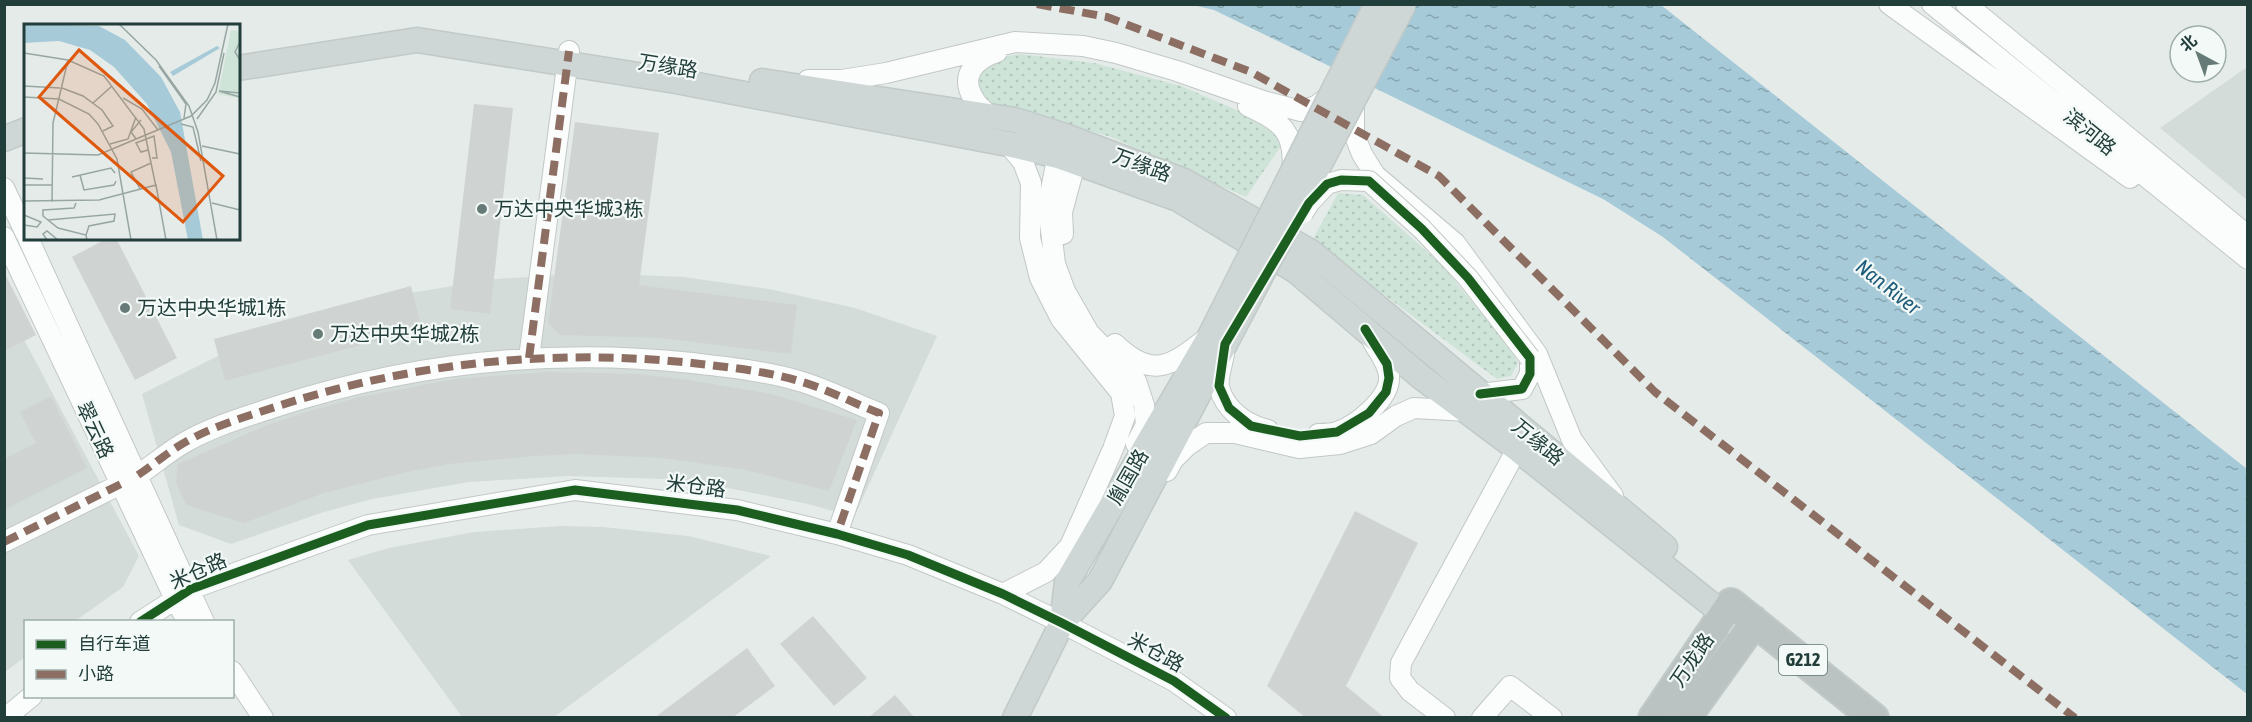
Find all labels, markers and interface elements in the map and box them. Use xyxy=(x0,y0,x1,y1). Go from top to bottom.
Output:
inset map xyxy=(24,24,240,240)
north arrow xyxy=(2168,24,2228,84)
text: 北 xyxy=(2176,31,2200,55)
street label: 万缘路 xyxy=(637,49,700,82)
street label: 滨河路 xyxy=(2060,104,2121,159)
street label: 万缘路 xyxy=(1110,143,1174,186)
place label: 万达中央华城3栋 xyxy=(494,197,643,220)
marker: 万达中央华城3栋 xyxy=(475,202,489,216)
water label: Nan River xyxy=(1852,254,1926,319)
place label: 万达中央华城1栋 xyxy=(137,296,286,319)
marker: 万达中央华城1栋 xyxy=(118,301,132,315)
place label: 万达中央华城2栋 xyxy=(330,322,479,345)
marker: 万达中央华城2栋 xyxy=(311,327,325,341)
street label: 翠云路 xyxy=(72,398,119,462)
street label: 万缘路 xyxy=(1508,414,1569,469)
street label: 胤国路 xyxy=(1103,445,1153,508)
street label: 米仓路 xyxy=(665,470,727,501)
street label: 米仓路 xyxy=(166,548,230,593)
legend xyxy=(24,620,234,698)
street label: 米仓路 xyxy=(1124,627,1188,676)
street label: 万龙路 xyxy=(1665,628,1718,691)
text: 自行车道 xyxy=(78,633,150,654)
road number: G212 xyxy=(1779,645,1827,675)
text: 小路 xyxy=(78,663,114,684)

